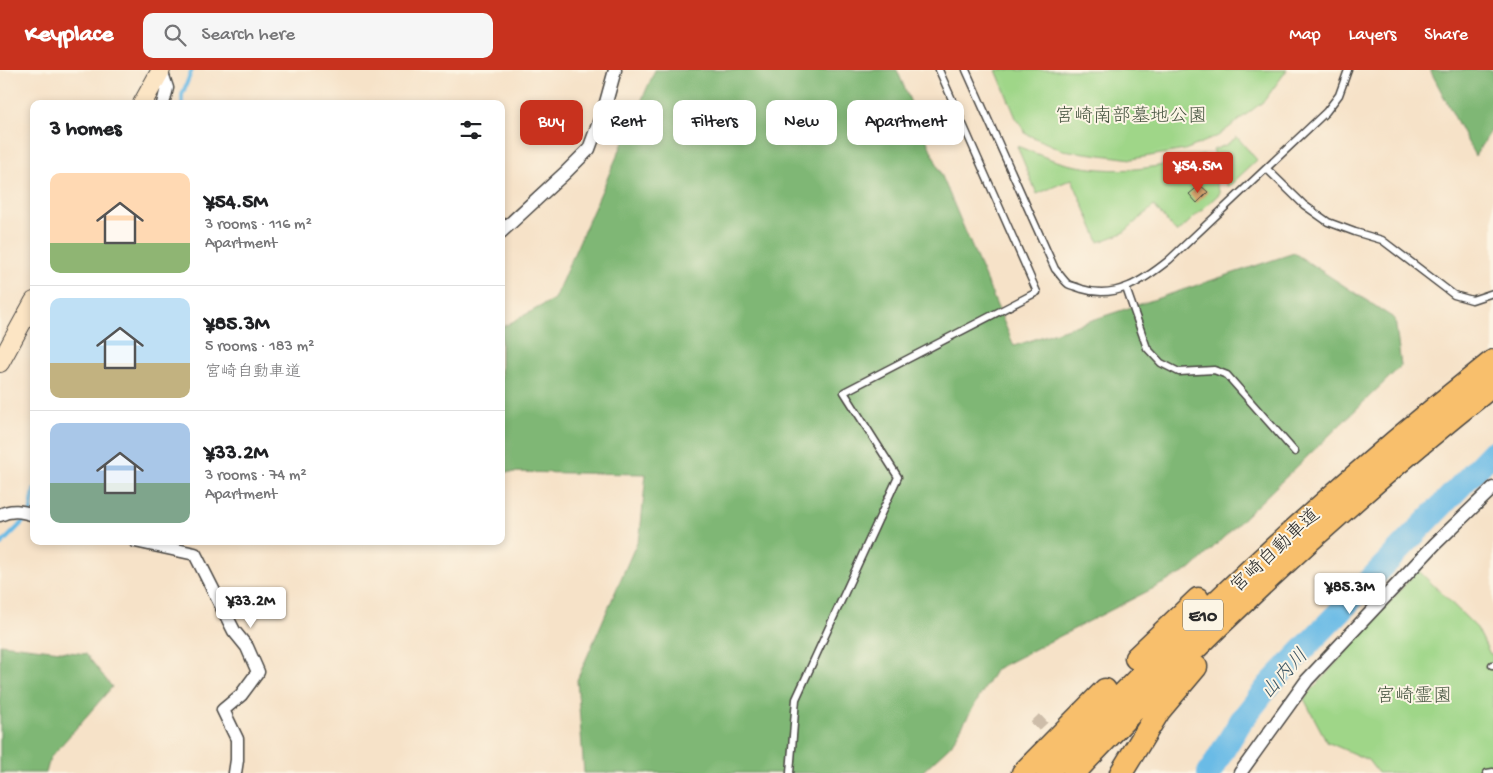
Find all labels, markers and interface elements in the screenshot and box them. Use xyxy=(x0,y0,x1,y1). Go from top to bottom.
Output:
search box xyxy=(143,13,493,58)
text: Keyplace xyxy=(25,21,113,50)
icon: search xyxy=(161,21,189,49)
text: Search here xyxy=(201,24,295,47)
text: Map xyxy=(1289,25,1321,46)
text: Layers xyxy=(1349,25,1396,46)
text: Share xyxy=(1424,25,1468,46)
chip: Buy xyxy=(520,100,583,145)
chip: Rent xyxy=(593,100,663,145)
chip: Filters xyxy=(673,100,756,145)
chip: New xyxy=(766,100,837,145)
chip: Apartment xyxy=(847,100,964,145)
park label: 宮崎南部墓地公園 xyxy=(1055,105,1207,129)
icon: filters xyxy=(457,116,485,144)
text: 3 homes xyxy=(50,118,122,143)
pin: ¥54.5M xyxy=(1157,152,1239,194)
text: ¥54.5M xyxy=(1174,158,1222,177)
text: ¥54.5M xyxy=(205,191,268,216)
icon: home xyxy=(90,193,150,253)
text: 3 rooms · 116 m² xyxy=(205,216,312,235)
text: Apartment xyxy=(205,235,277,254)
text: ¥85.3M xyxy=(205,313,269,338)
icon: home xyxy=(90,318,150,378)
text: 5 rooms · 183 m² xyxy=(205,338,314,357)
text: 宮崎自動車道 xyxy=(205,364,301,383)
text: ¥33.2M xyxy=(205,442,268,467)
icon: home xyxy=(90,443,150,503)
text: 3 rooms · 74 m² xyxy=(205,467,307,486)
text: Apartment xyxy=(205,486,277,505)
street label: 宮崎自動車道 xyxy=(1226,504,1326,599)
pin: ¥85.3M xyxy=(1309,572,1391,615)
text: ¥85.3M xyxy=(1325,579,1375,598)
pin: ¥33.2M xyxy=(210,586,292,629)
text: ¥33.2M xyxy=(227,593,275,612)
road number: E10 xyxy=(1183,600,1223,630)
water label: 山内川 xyxy=(1256,645,1314,705)
park label: 宮崎霊園 xyxy=(1376,685,1452,709)

